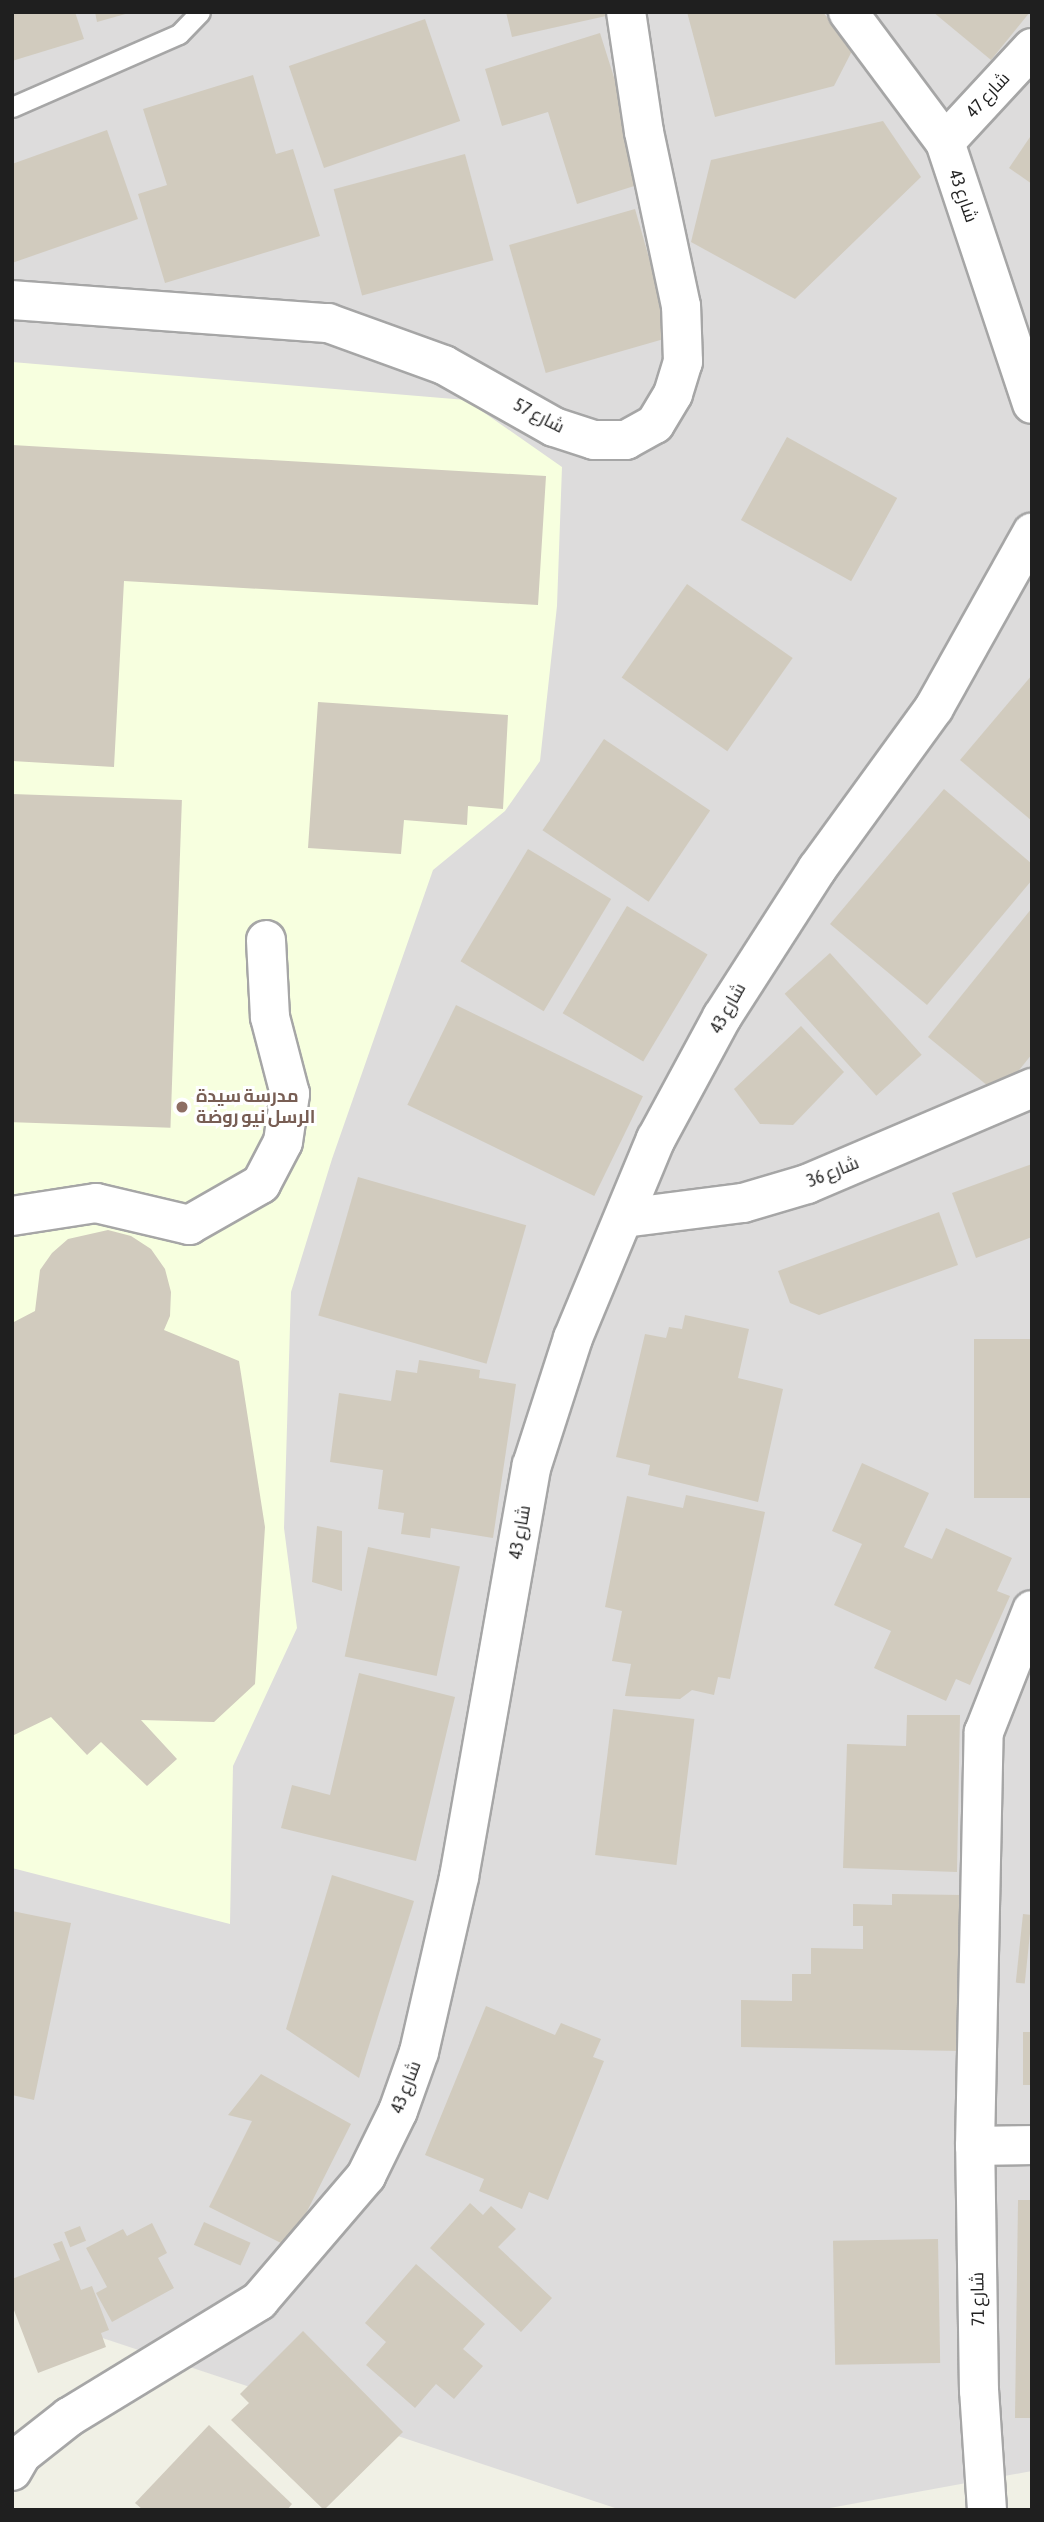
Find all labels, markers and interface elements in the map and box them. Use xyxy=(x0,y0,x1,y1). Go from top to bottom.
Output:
street label: شارع 47 xyxy=(962,68,1014,122)
street label: شارع 43 xyxy=(944,167,982,225)
street label: شارع 57 xyxy=(510,394,568,438)
street label: شارع 43 xyxy=(705,979,751,1037)
place label: مدرسة سيدة الرسل نيو روضة xyxy=(196,1086,315,1128)
marker: مدرسة سيدة الرسل نيو روضة xyxy=(174,1099,190,1115)
street label: شارع 36 xyxy=(804,1152,862,1192)
street label: شارع 43 xyxy=(505,1503,535,1561)
street label: شارع 43 xyxy=(386,2058,426,2116)
street label: شارع 71 xyxy=(967,2272,989,2326)

